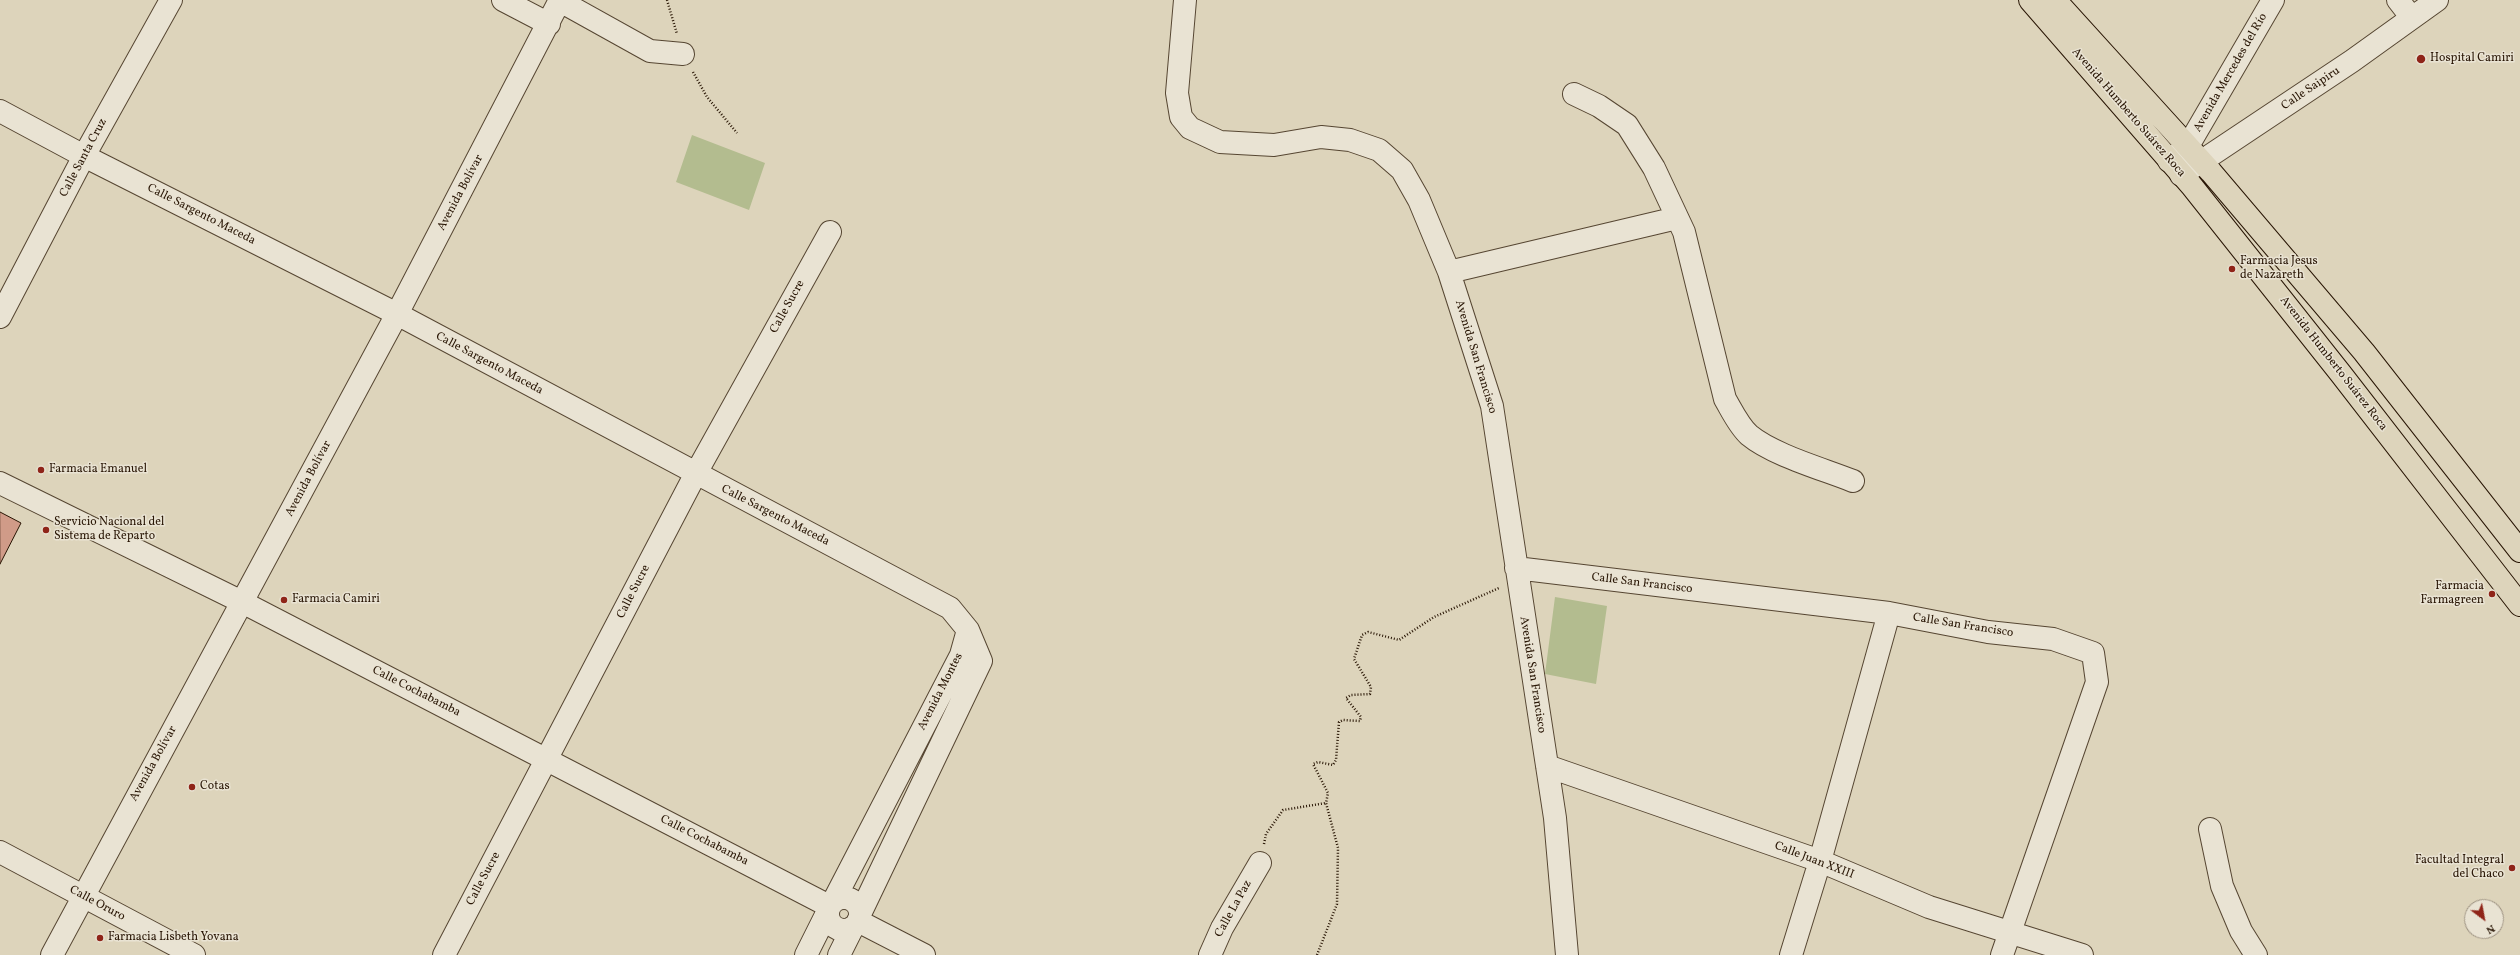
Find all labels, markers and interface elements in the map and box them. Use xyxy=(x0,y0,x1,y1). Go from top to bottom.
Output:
street label: Avenida Mercedes del Río xyxy=(2191,11,2271,135)
street label: Avenida Humberto Suárez Roca xyxy=(2068,46,2188,180)
place label: Hospital Camiri xyxy=(2430,52,2514,66)
marker: Hospital Camiri xyxy=(2415,53,2427,65)
street label: Calle Saipiru xyxy=(2279,64,2343,114)
street label: Calle Santa Cruz xyxy=(57,116,111,200)
street label: Avenida Bolívar xyxy=(435,153,487,233)
street label: Calle Sargento Maceda xyxy=(144,181,258,249)
place label: Farmacia Jesus de Nazareth xyxy=(2240,255,2318,283)
marker: Farmacia Jesus de Nazareth xyxy=(2227,264,2237,274)
street label: Calle Sucre xyxy=(768,278,808,336)
street label: Avenida Humberto Suárez Roca xyxy=(2276,294,2390,434)
street label: Avenida San Francisco xyxy=(1451,298,1499,416)
street label: Calle Sargento Maceda xyxy=(433,330,545,398)
street label: Avenida Bolívar xyxy=(283,439,335,519)
place label: Farmacia Emanuel xyxy=(49,463,147,477)
marker: Farmacia Emanuel xyxy=(36,465,46,475)
street label: Calle Sargento Maceda xyxy=(718,482,832,550)
place label: Servicio Nacional del Sistema de Reparto xyxy=(54,516,164,544)
marker: Servicio Nacional del Sistema de Reparto xyxy=(41,525,51,535)
street label: Calle Sucre xyxy=(614,563,654,621)
street label: Calle San Francisco xyxy=(1591,571,1693,597)
place label: Farmacia Farmagreen xyxy=(2421,580,2484,608)
marker: Farmacia Farmagreen xyxy=(2487,589,2497,599)
place label: Farmacia Camiri xyxy=(292,593,380,607)
marker: Farmacia Camiri xyxy=(279,595,289,605)
street label: Calle San Francisco xyxy=(1912,611,2014,641)
street label: Avenida San Francisco xyxy=(1516,616,1548,734)
street label: Avenida Montes xyxy=(915,651,967,733)
street label: Calle Cochabamba xyxy=(369,664,463,720)
street label: Avenida Bolívar xyxy=(127,724,181,804)
place label: Cotas xyxy=(200,780,230,794)
marker: Cotas xyxy=(187,782,197,792)
street label: Calle Cochabamba xyxy=(657,813,751,869)
street label: Calle Juan XXIII xyxy=(1772,839,1856,883)
street label: Calle Sucre xyxy=(464,850,504,908)
place label: Facultad Integral del Chaco xyxy=(2415,854,2504,882)
marker: Facultad Integral del Chaco xyxy=(2507,863,2517,873)
street label: Calle La Paz xyxy=(1212,878,1256,940)
street label: Calle Oruro xyxy=(67,883,127,925)
north arrow xyxy=(2464,899,2504,939)
text: N xyxy=(2483,920,2497,937)
place label: Farmacia Lisbeth Yovana xyxy=(108,931,239,945)
marker: Farmacia Lisbeth Yovana xyxy=(95,933,105,943)

